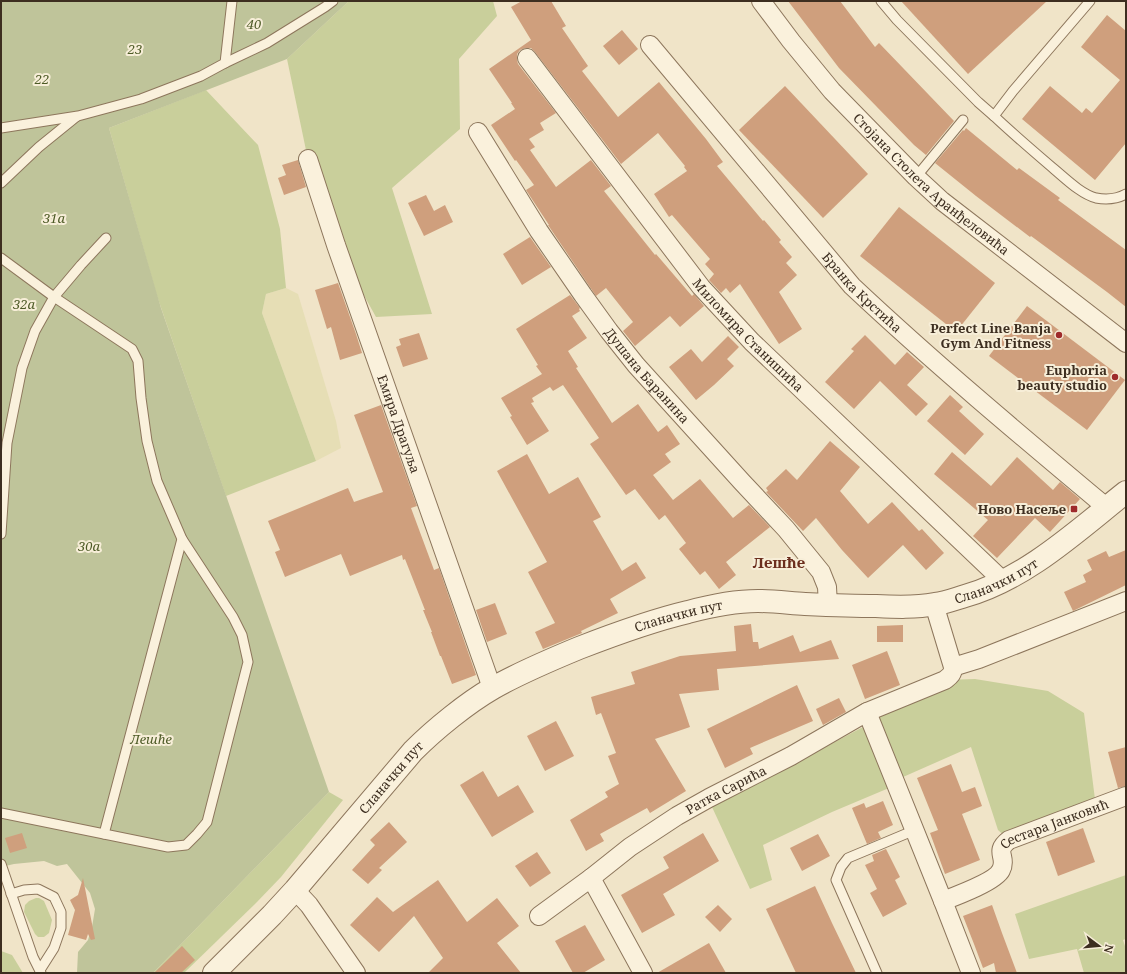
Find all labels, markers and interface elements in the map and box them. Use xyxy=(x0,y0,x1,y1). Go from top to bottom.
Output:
park label: 40 xyxy=(246,15,261,33)
park label: 23 xyxy=(127,40,142,58)
park label: 22 xyxy=(34,70,49,88)
street label: Стојана Столета Аранђеловића xyxy=(849,109,1013,259)
park label: 31a xyxy=(42,209,66,227)
street label: Бранка Крстића xyxy=(818,248,906,337)
street label: Миломира Станишића xyxy=(689,275,808,396)
park label: 32a xyxy=(12,295,36,313)
place label: Perfect Line Banja Gym And Fitness xyxy=(930,319,1051,352)
street label: Душана Баранина xyxy=(601,324,694,427)
marker: Perfect Line Banja Gym And Fitness xyxy=(1054,330,1064,340)
place label: Euphoria beauty studio xyxy=(1017,361,1107,394)
street label: Емира Драгуља xyxy=(373,372,425,476)
marker: Euphoria beauty studio xyxy=(1110,372,1120,382)
place label: Ново Насеље xyxy=(978,500,1066,518)
marker: Ново Насеље xyxy=(1069,504,1079,514)
park label: 30a xyxy=(77,537,101,555)
district label: Лешће xyxy=(753,552,805,572)
street label: Сланачки пут xyxy=(952,554,1041,608)
street label: Сланачки пут xyxy=(632,595,724,636)
park label: Лешће xyxy=(129,730,172,748)
street label: Сланачки пут xyxy=(355,737,427,818)
street label: Ратка Сарића xyxy=(682,761,770,819)
street label: Сестара Јанковић xyxy=(995,794,1112,853)
north arrow xyxy=(1079,926,1119,966)
text: N xyxy=(1101,943,1117,955)

